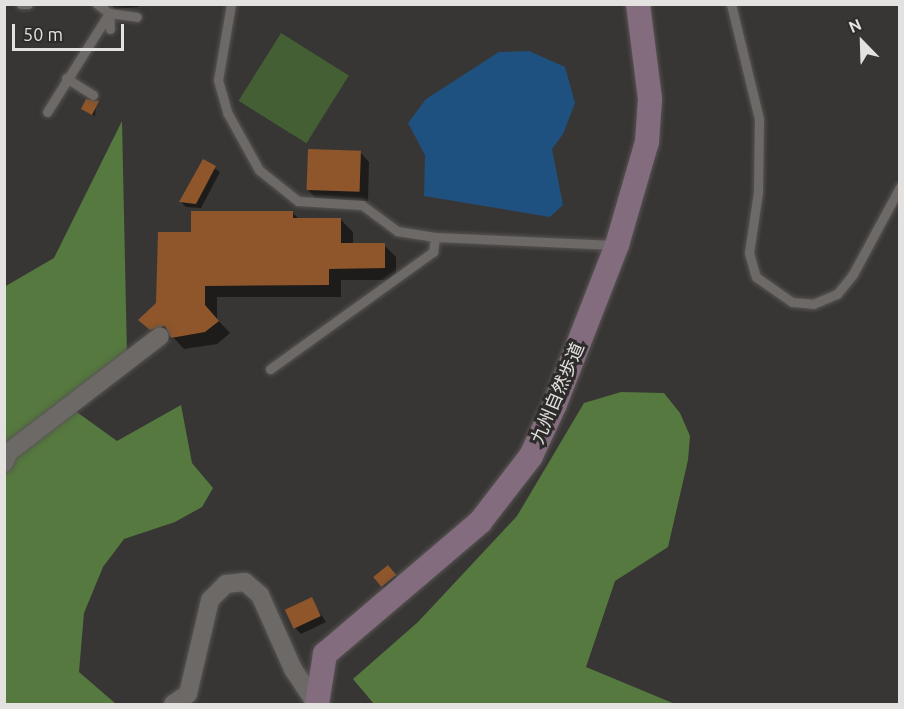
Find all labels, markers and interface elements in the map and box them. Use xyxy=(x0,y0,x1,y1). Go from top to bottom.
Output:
scale bar xyxy=(15,12,128,50)
north arrow xyxy=(832,12,892,72)
text: N xyxy=(846,15,864,36)
text: 50 m xyxy=(23,24,63,44)
street label: 九州自然歩道 xyxy=(526,339,588,447)

